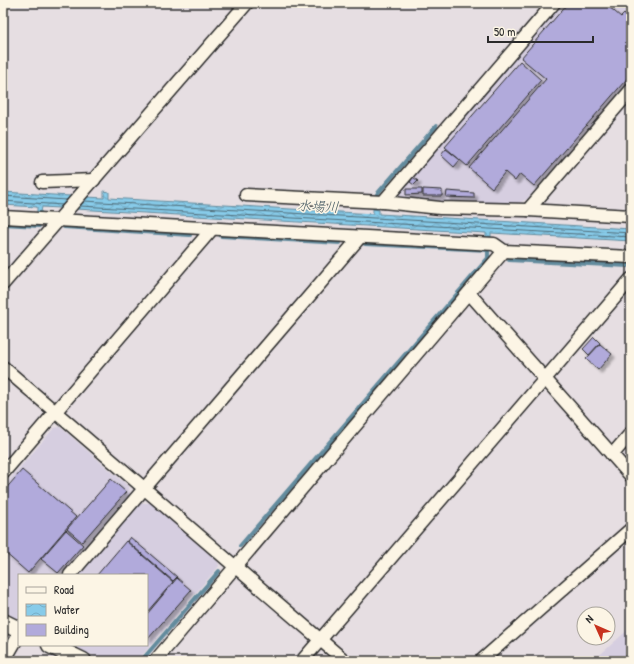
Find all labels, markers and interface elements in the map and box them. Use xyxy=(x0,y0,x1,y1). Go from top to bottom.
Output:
scale bar xyxy=(488,18,593,44)
text: 50 m xyxy=(494,23,515,40)
water label: 水場川 xyxy=(297,195,339,216)
legend xyxy=(18,574,148,646)
text: Road xyxy=(54,581,74,598)
text: Water xyxy=(54,601,80,618)
north arrow xyxy=(576,606,616,646)
text: N xyxy=(582,612,596,626)
text: Building xyxy=(54,621,89,638)

